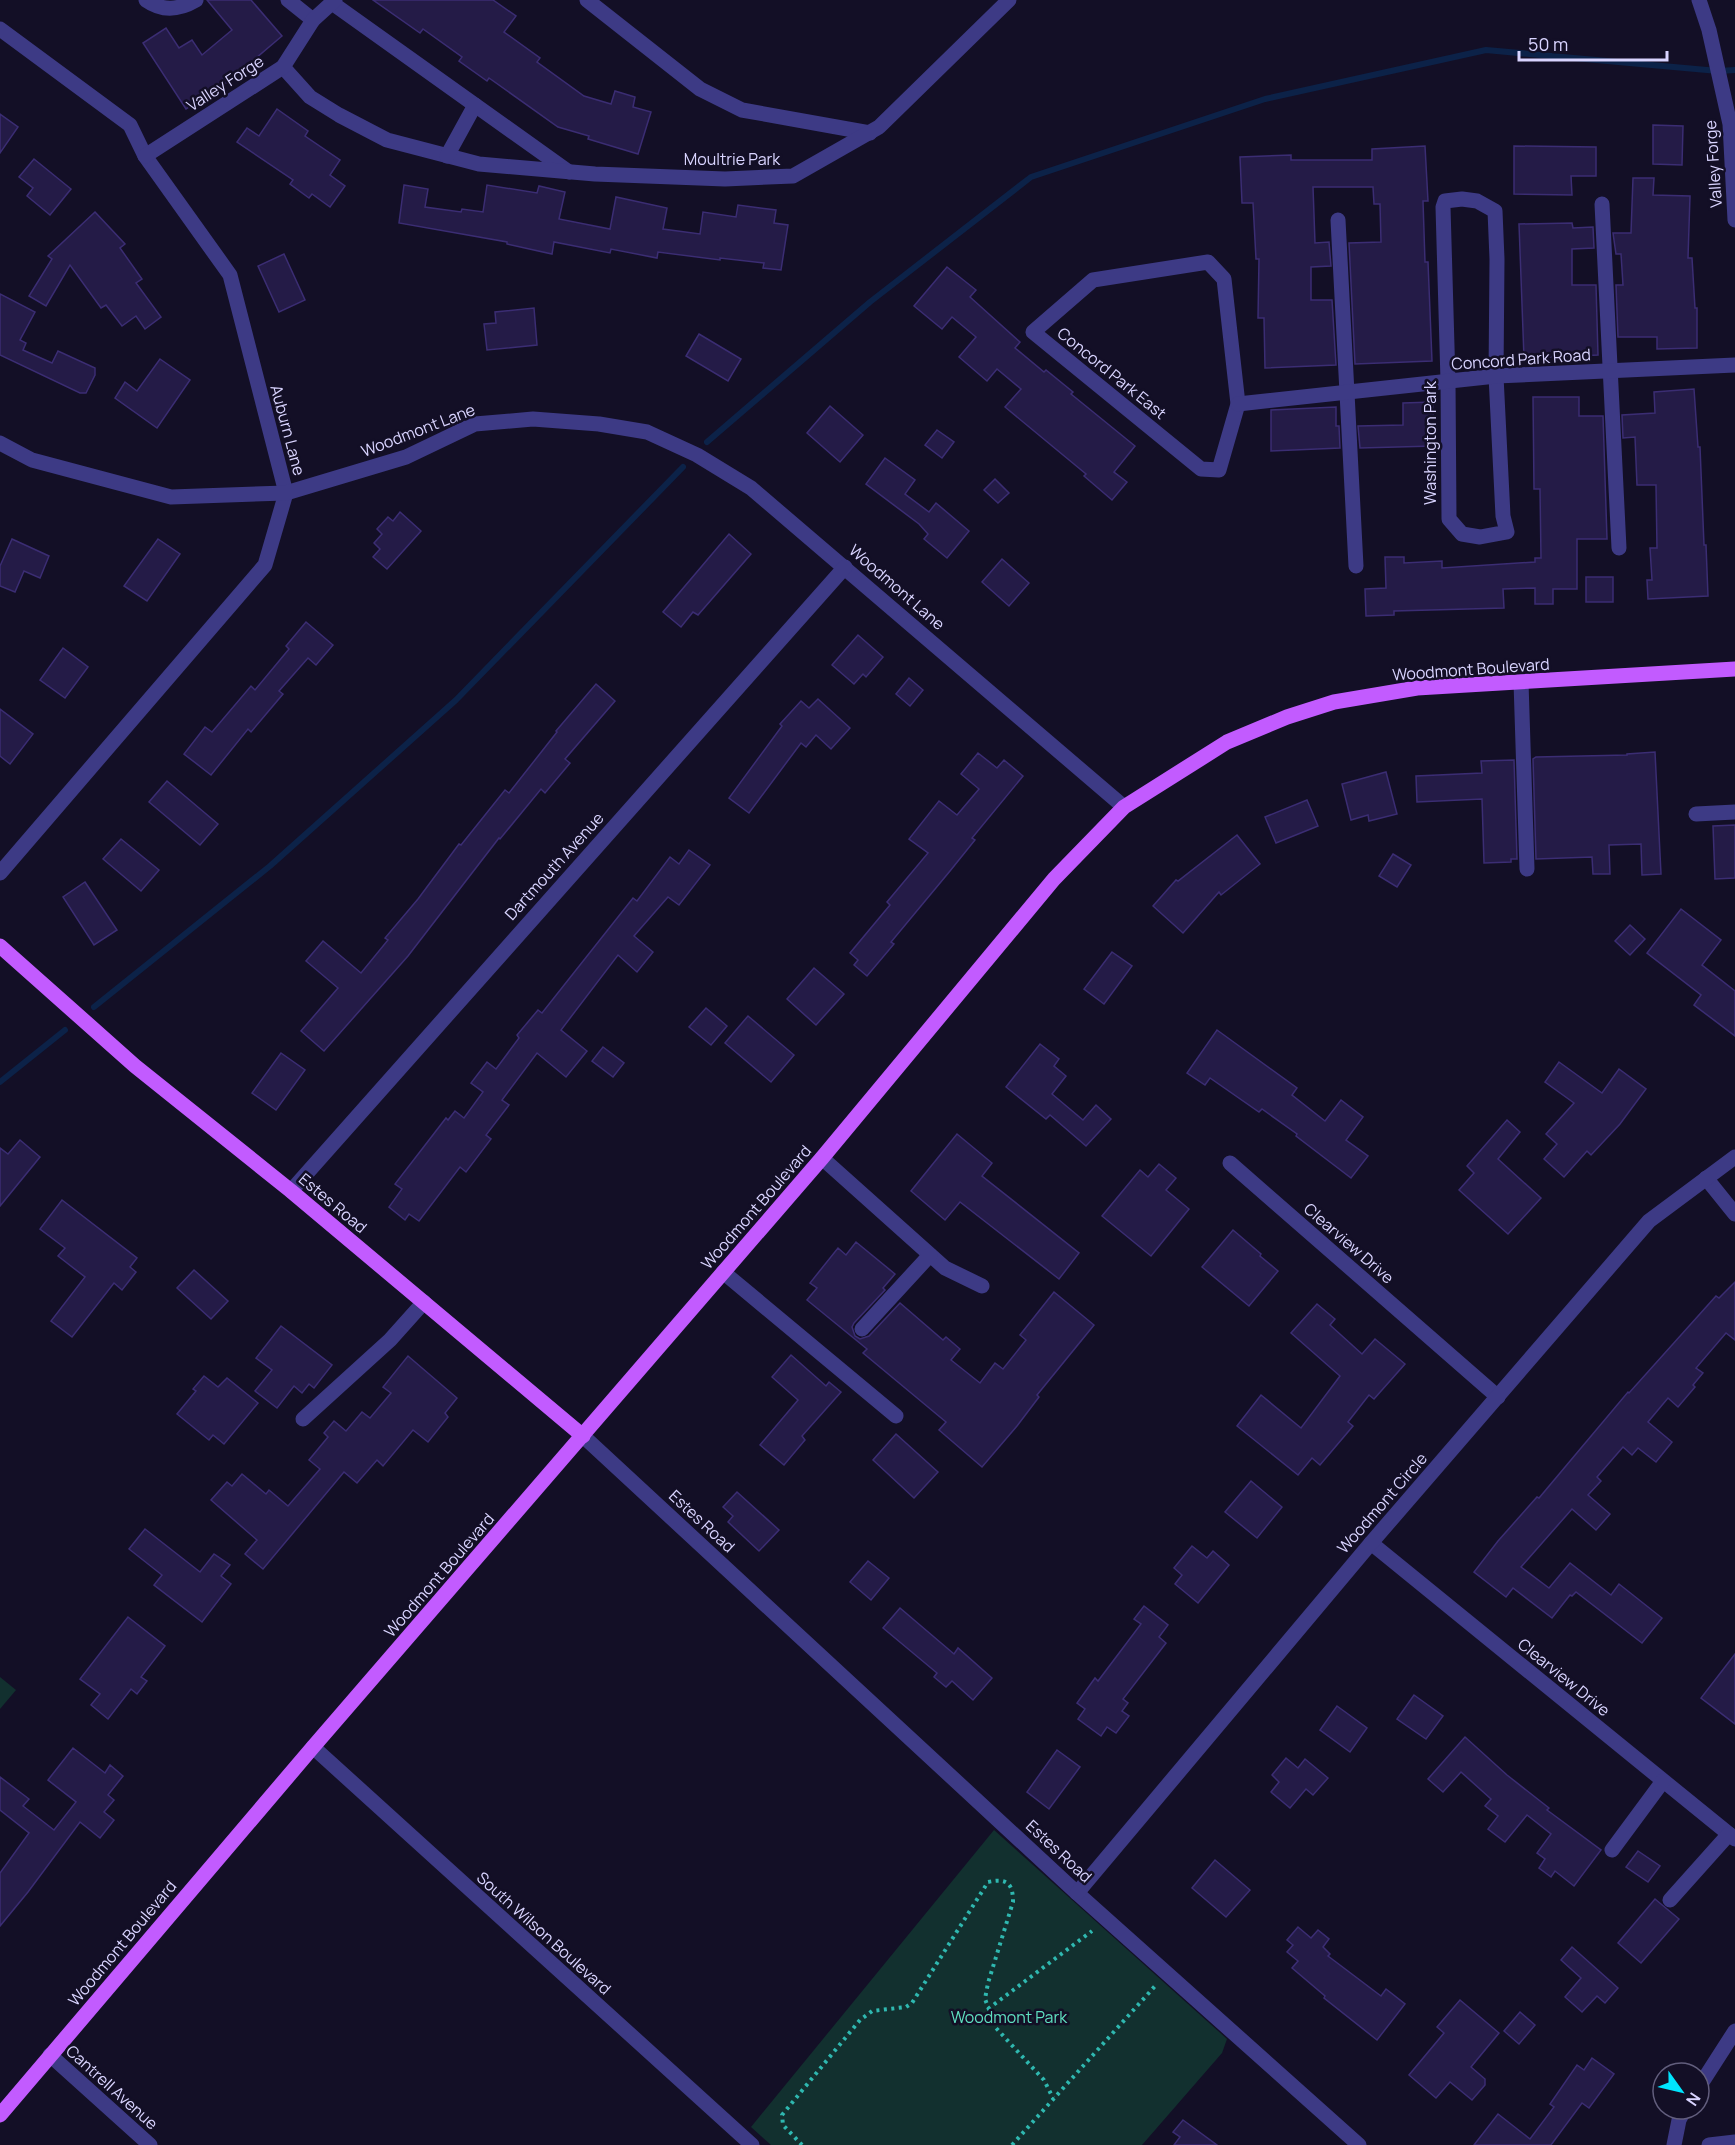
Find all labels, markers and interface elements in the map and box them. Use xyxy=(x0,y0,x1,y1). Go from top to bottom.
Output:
scale bar xyxy=(1519,24,1668,62)
text: 50 m xyxy=(1528,32,1568,56)
street label: Valley Forge xyxy=(182,50,268,116)
street label: Valley Forge xyxy=(1699,119,1727,209)
street label: Moultrie Park xyxy=(684,148,781,170)
street label: Concord Park East xyxy=(1053,322,1171,424)
street label: Concord Park Road xyxy=(1451,343,1591,375)
street label: Washington Park xyxy=(1419,380,1441,505)
street label: Auburn Lane xyxy=(265,382,311,478)
street label: Woodmont Lane xyxy=(358,398,478,462)
street label: Woodmont Lane xyxy=(844,539,950,635)
street label: Woodmont Boulevard xyxy=(1392,653,1550,685)
street label: Dartmouth Avenue xyxy=(500,807,608,925)
street label: Woodmont Boulevard xyxy=(696,1140,816,1274)
street label: Estes Road xyxy=(294,1168,372,1238)
street label: Clearview Drive xyxy=(1299,1198,1399,1288)
street label: Woodmont Circle xyxy=(1332,1448,1432,1558)
street label: Estes Road xyxy=(664,1485,740,1557)
street label: Woodmont Boulevard xyxy=(379,1508,499,1642)
street label: Clearview Drive xyxy=(1513,1633,1615,1721)
street label: Estes Road xyxy=(1021,1815,1097,1887)
street label: South Wilson Boulevard xyxy=(472,1867,616,1999)
street label: Woodmont Boulevard xyxy=(63,1876,181,2010)
park label: Woodmont Park xyxy=(951,2006,1068,2028)
street label: Cantrell Avenue xyxy=(61,2040,163,2134)
north arrow xyxy=(1651,2061,1711,2121)
text: N xyxy=(1681,2088,1706,2110)

